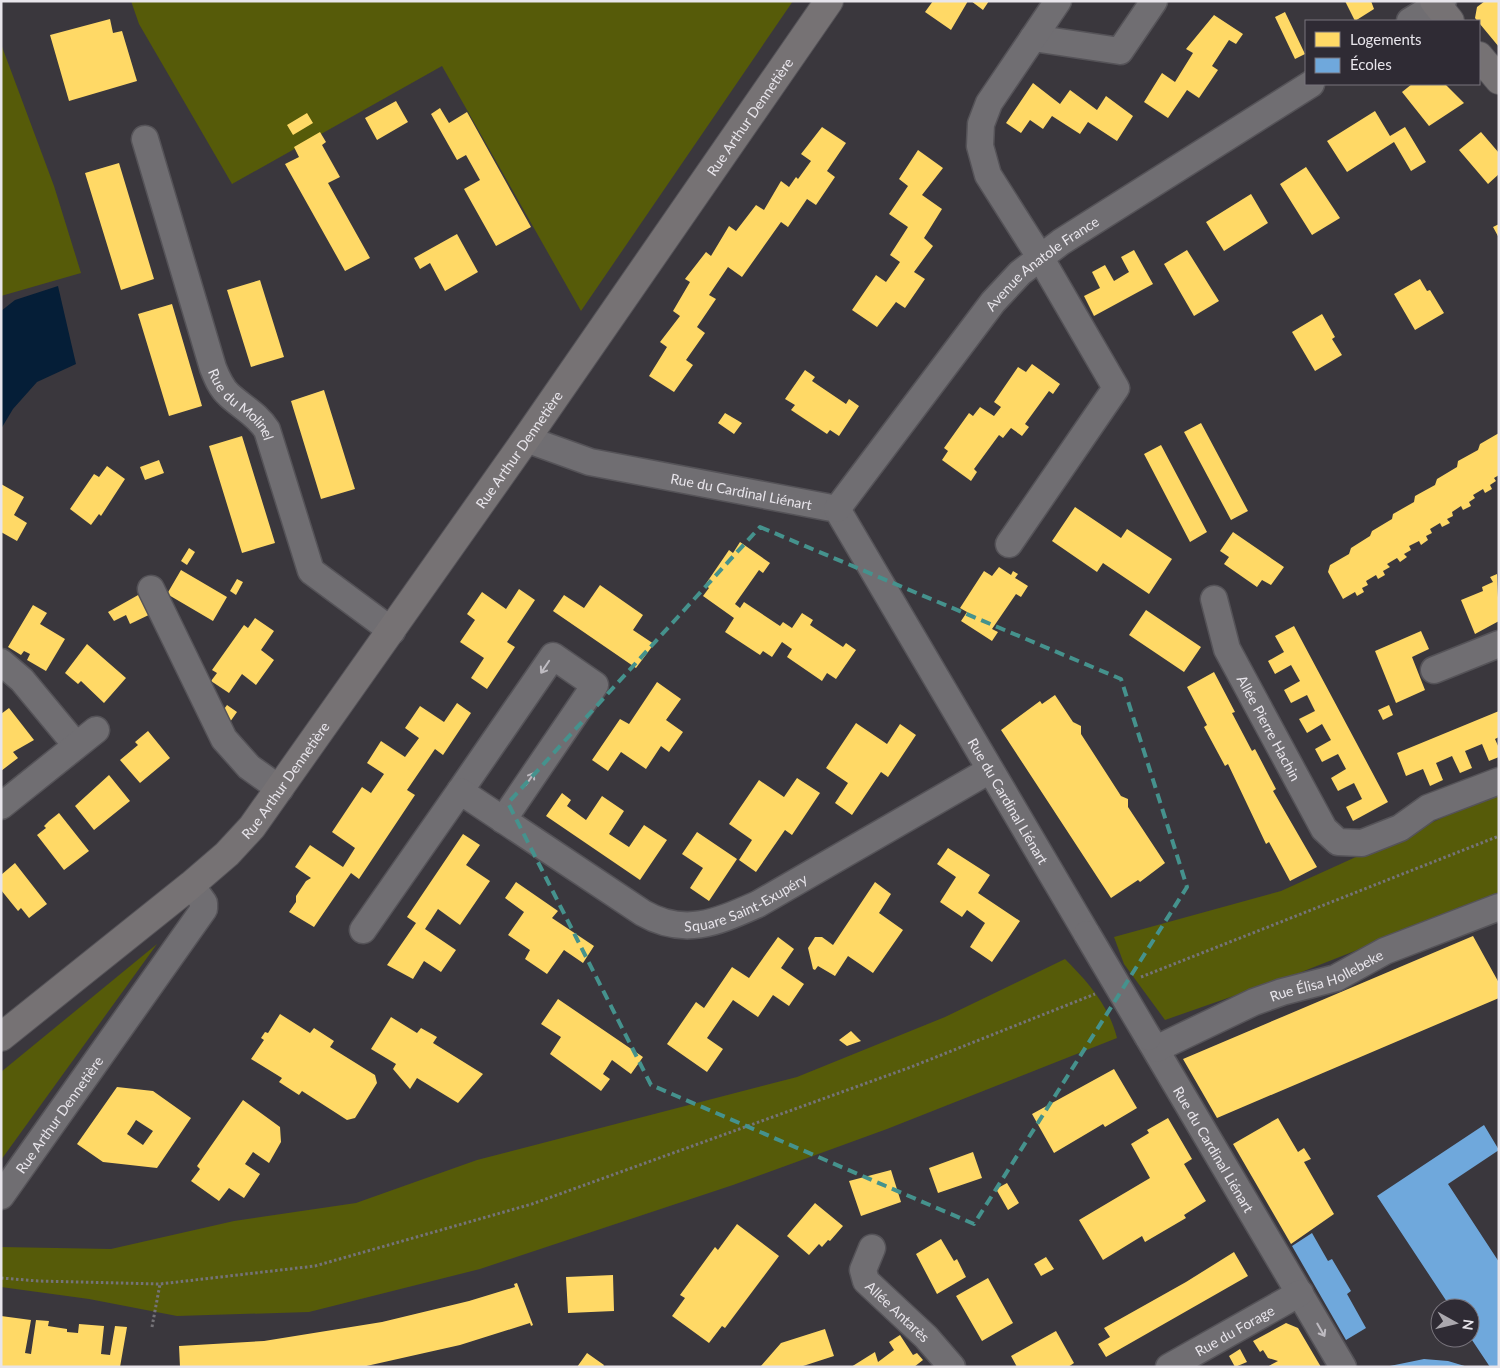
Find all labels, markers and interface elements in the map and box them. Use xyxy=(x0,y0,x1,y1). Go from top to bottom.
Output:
legend xyxy=(1305,20,1480,85)
text: Logements xyxy=(1350,30,1422,48)
street label: Rue Arthur Dennetière xyxy=(703,54,796,179)
text: Écoles xyxy=(1350,55,1392,73)
street label: Avenue Anatole France xyxy=(981,212,1102,314)
street label: Rue du Molinel xyxy=(205,366,278,442)
street label: Rue Arthur Dennetière xyxy=(472,387,566,511)
street label: Rue du Cardinal Liénart xyxy=(669,469,813,513)
one-way arrow xyxy=(540,659,550,673)
street label: Allée Pierre Hachin xyxy=(1234,672,1305,783)
street label: Rue Arthur Dennetière xyxy=(237,718,332,842)
street label: Rue du Cardinal Liénart xyxy=(965,735,1052,867)
one-way arrow xyxy=(525,773,535,787)
street label: Square Saint-Exupéry xyxy=(684,869,810,934)
street label: Rue Élisa Hollebeke xyxy=(1267,945,1386,1004)
street label: Rue Arthur Dennetière xyxy=(11,1052,106,1176)
street label: Rue du Cardinal Liénart xyxy=(1170,1083,1258,1215)
street label: Allée Antarès xyxy=(862,1277,934,1345)
north arrow xyxy=(1430,1298,1480,1348)
street label: Rue du Forage xyxy=(1192,1301,1277,1359)
text: N xyxy=(1459,1318,1478,1331)
one-way arrow xyxy=(1317,1322,1327,1336)

